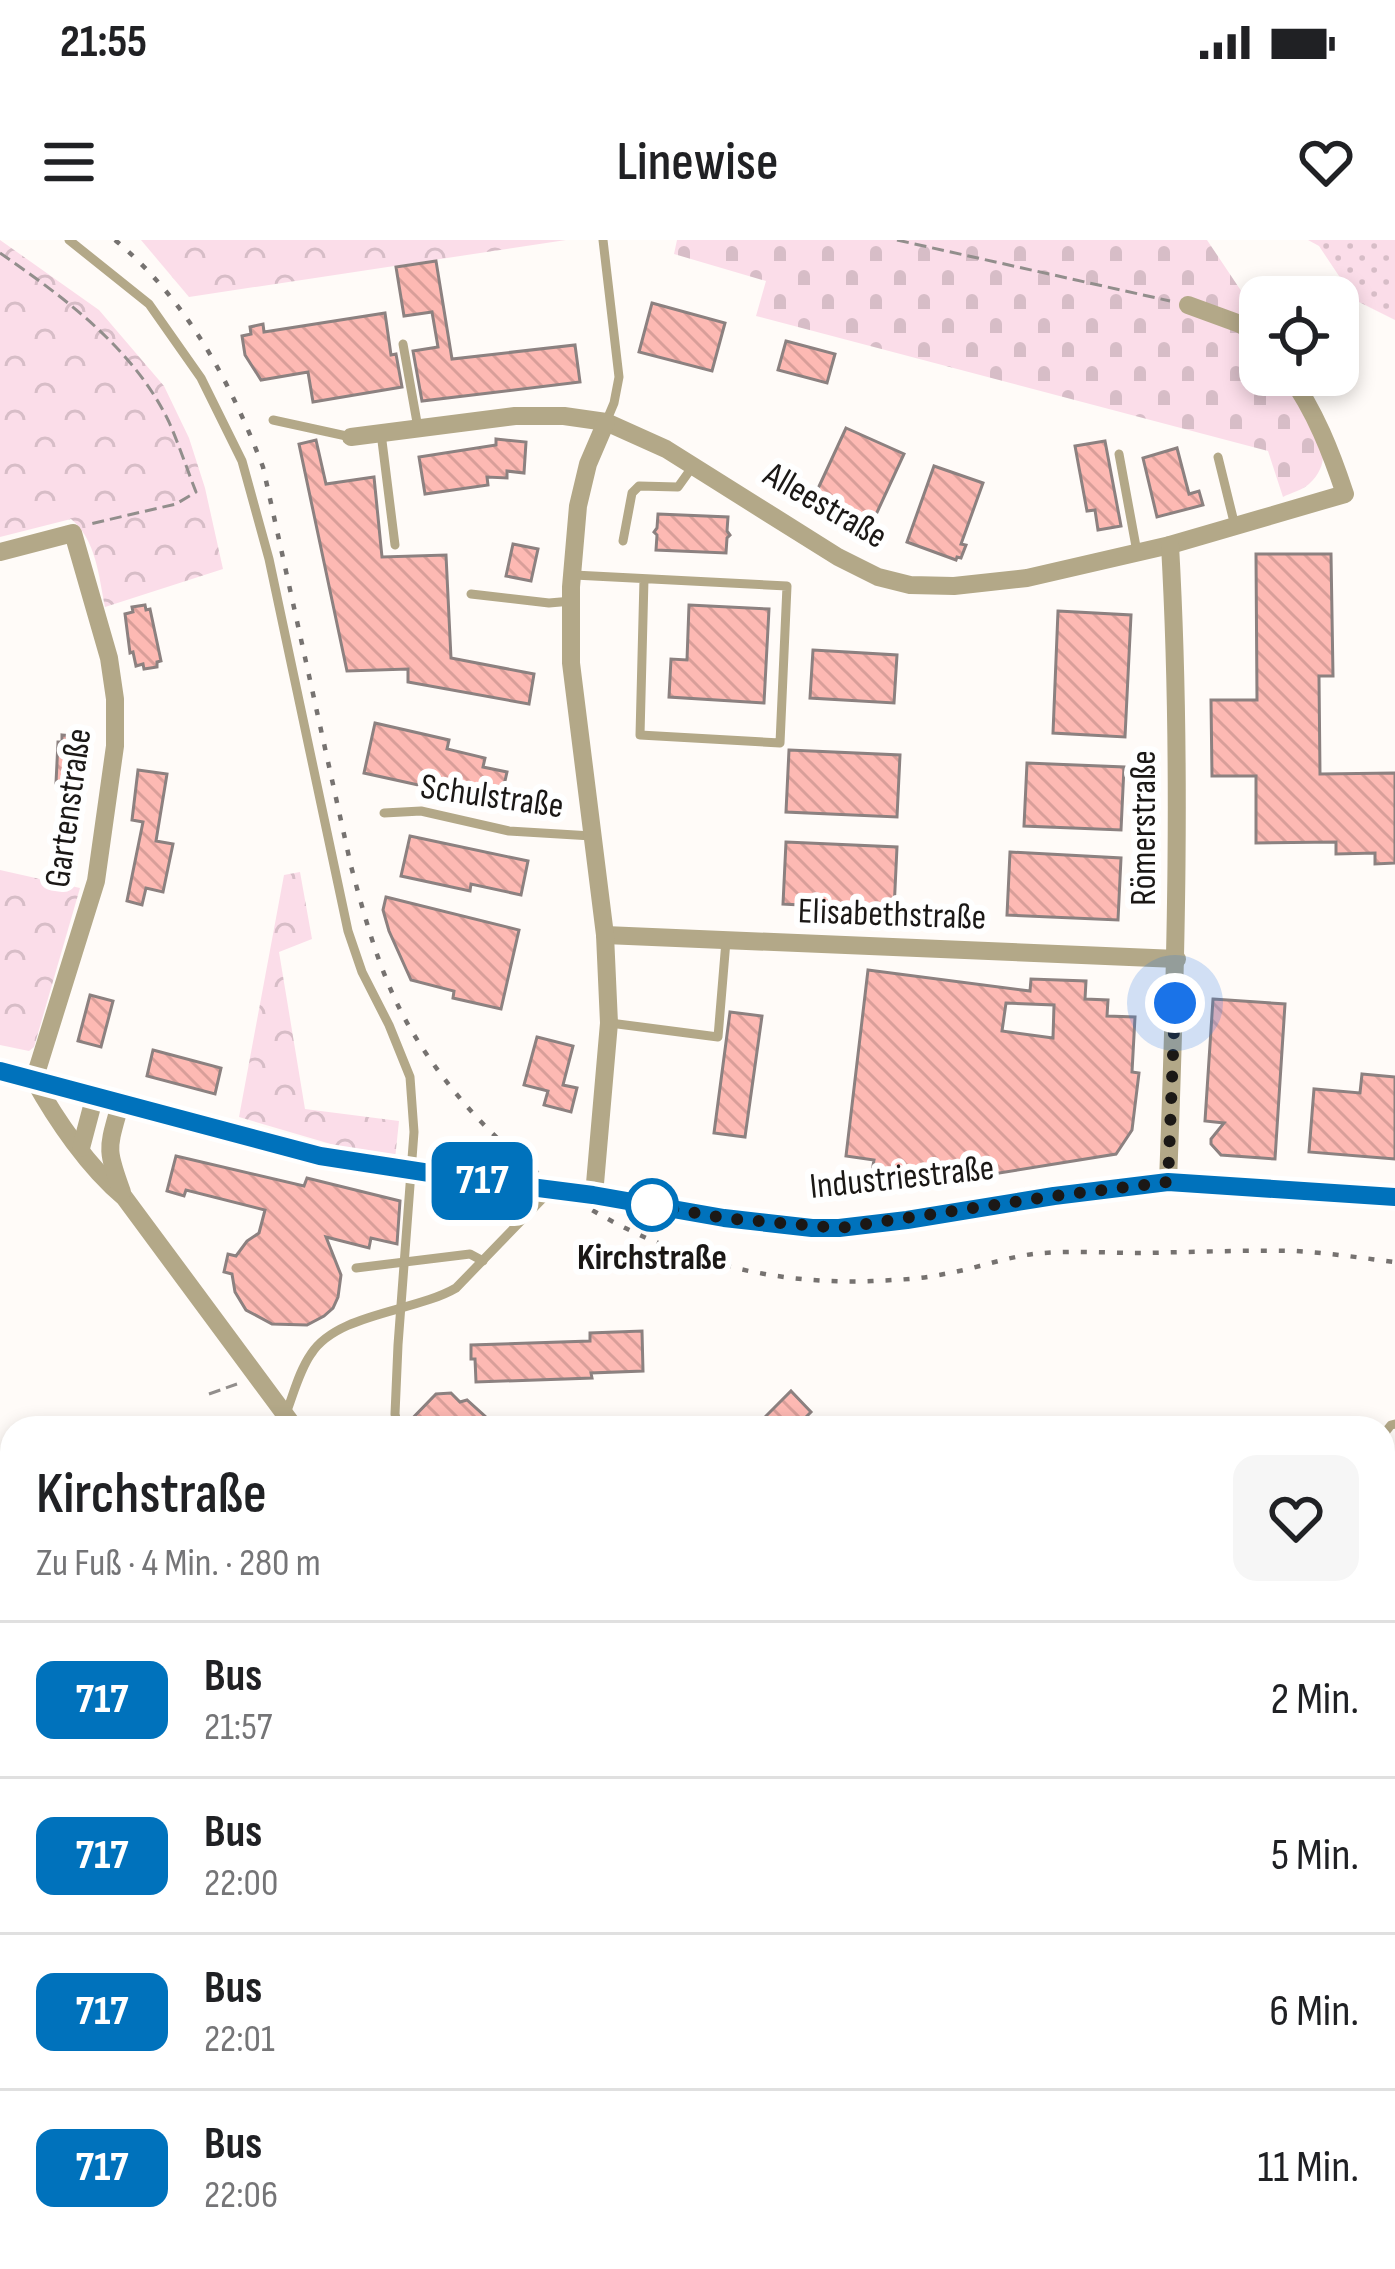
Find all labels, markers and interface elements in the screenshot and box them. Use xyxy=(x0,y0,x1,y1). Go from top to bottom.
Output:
text: 21:55 xyxy=(60,15,147,70)
icon: menu xyxy=(36,129,102,195)
icon: heart xyxy=(1293,129,1359,195)
text: Linewise xyxy=(616,130,779,195)
map controls xyxy=(1239,276,1359,396)
button: locate xyxy=(1239,276,1359,396)
street label: Alleestraße xyxy=(755,453,894,558)
street label: Gartenstraße xyxy=(37,726,101,890)
street label: Römerstraße xyxy=(1123,750,1166,906)
street label: Schulstraße xyxy=(418,766,566,828)
street label: Elisabethstraße xyxy=(797,890,987,940)
your location xyxy=(1145,973,1205,1033)
line badge: 717 xyxy=(413,1142,551,1220)
street label: Industriestraße xyxy=(808,1147,996,1209)
text: 717 xyxy=(456,1155,508,1206)
marker: Kirchstraße xyxy=(627,1180,677,1230)
place label: Kirchstraße xyxy=(577,1237,727,1280)
button: heart xyxy=(1233,1455,1359,1581)
text: Kirchstraße xyxy=(36,1461,267,1529)
text: Zu Fuß · 4 Min. · 280 m xyxy=(36,1540,321,1587)
text: Bus xyxy=(204,1649,262,1704)
text: 2 Min. xyxy=(1270,1672,1359,1727)
text: 717 xyxy=(76,1674,128,1725)
text: 21:57 xyxy=(204,1704,272,1751)
text: Bus xyxy=(204,1805,262,1860)
text: 5 Min. xyxy=(1271,1828,1359,1883)
text: 717 xyxy=(76,1830,128,1881)
text: 22:00 xyxy=(204,1860,278,1907)
text: Bus xyxy=(204,1961,262,2016)
text: 6 Min. xyxy=(1269,1984,1359,2039)
text: 717 xyxy=(76,1986,128,2037)
text: 22:01 xyxy=(204,2016,275,2063)
text: Bus xyxy=(204,2117,262,2172)
text: 11 Min. xyxy=(1257,2140,1359,2195)
text: 717 xyxy=(76,2142,128,2193)
text: 22:06 xyxy=(204,2172,278,2219)

